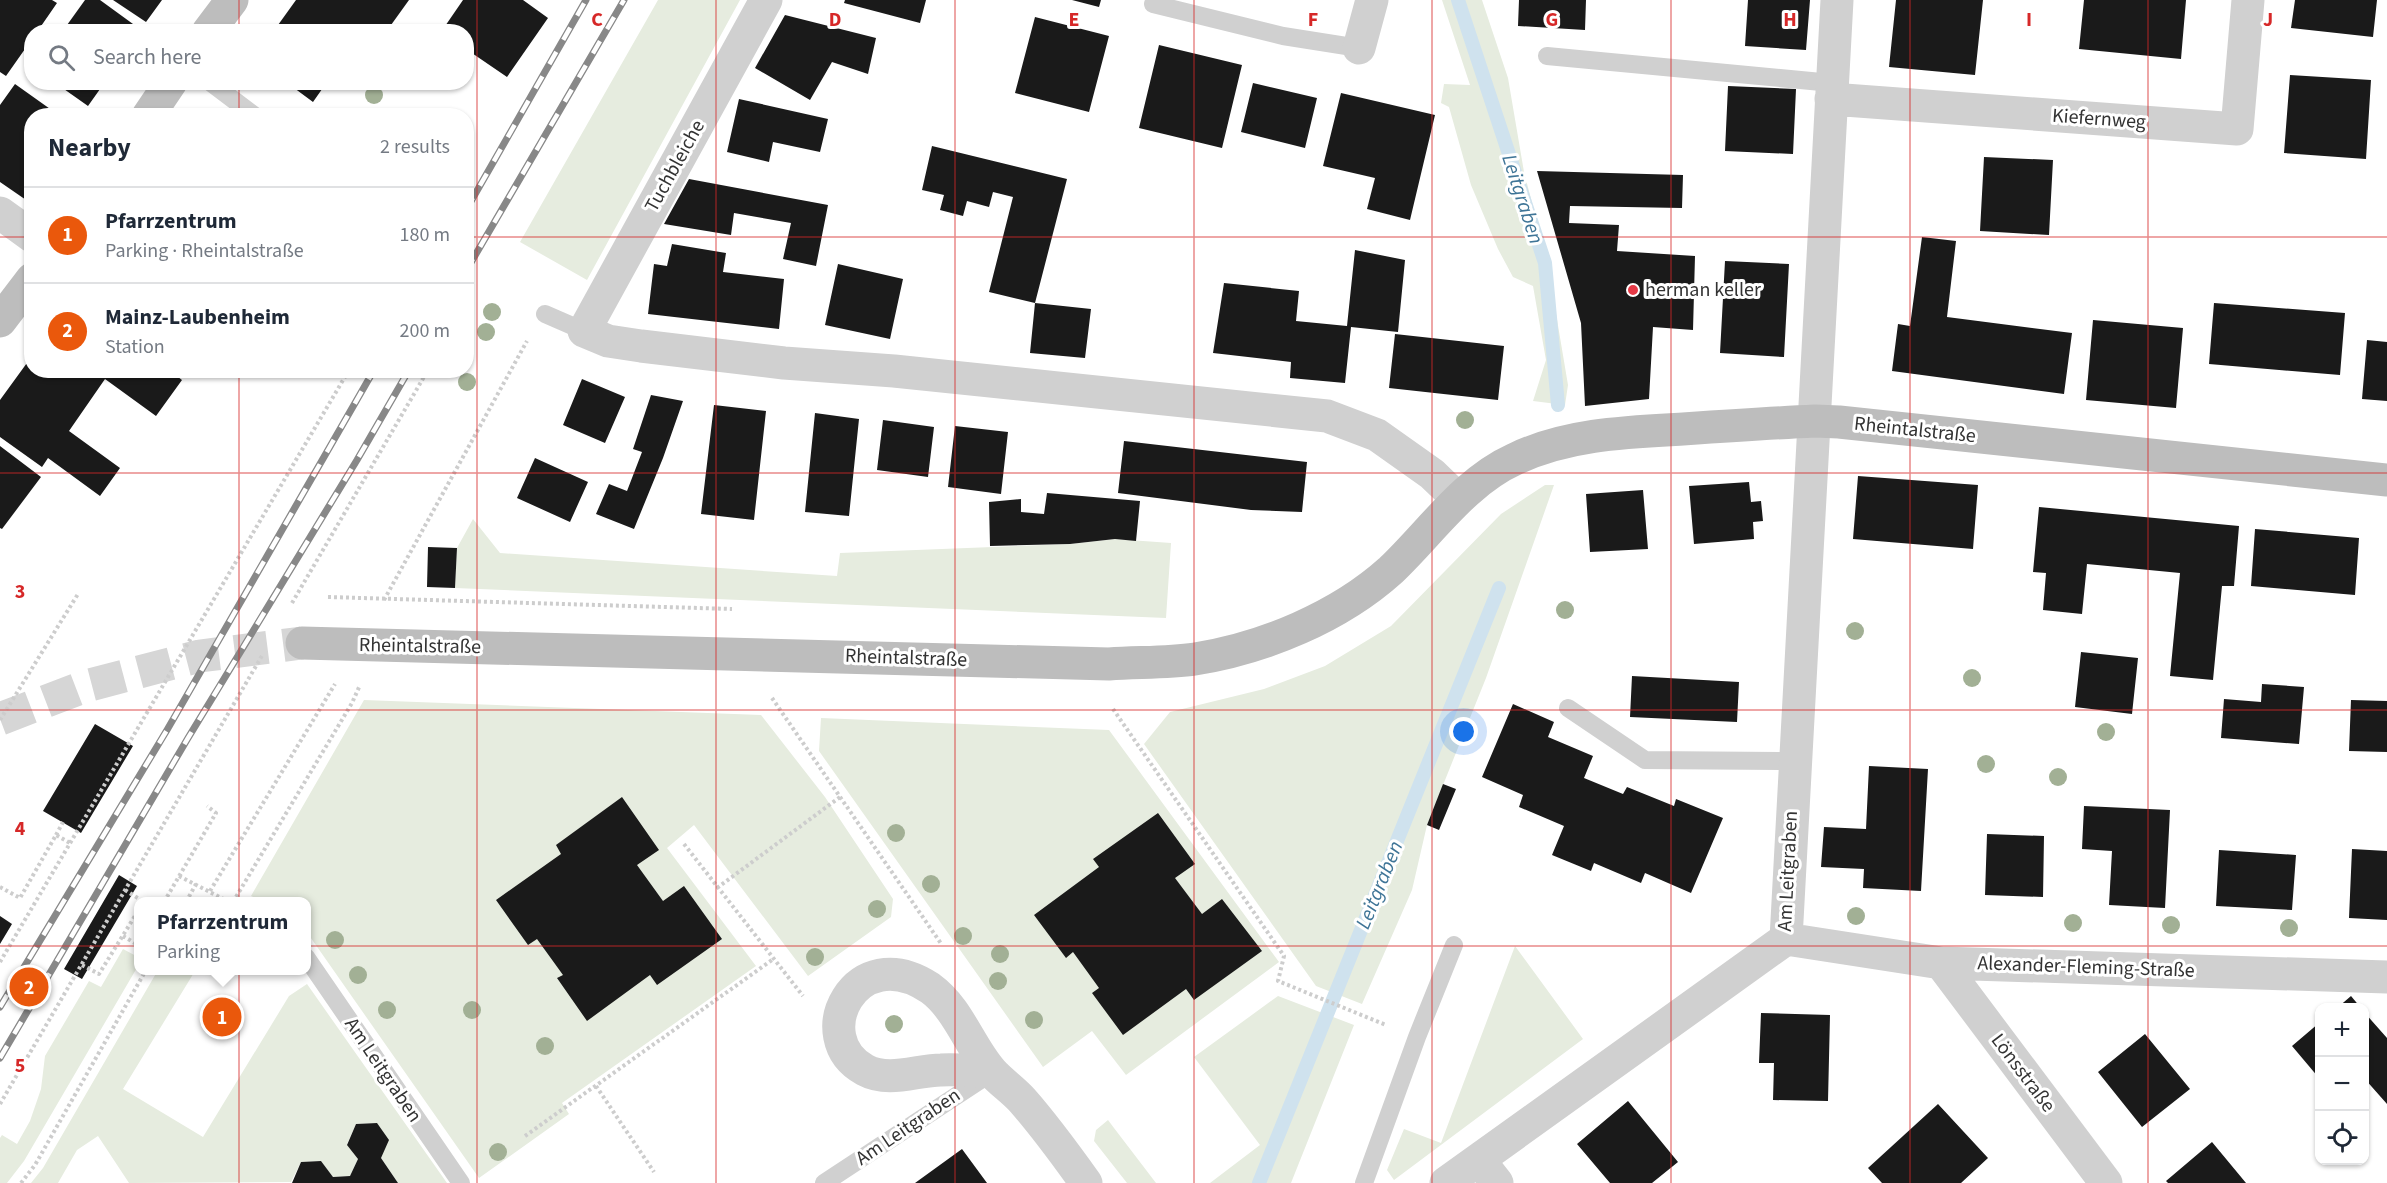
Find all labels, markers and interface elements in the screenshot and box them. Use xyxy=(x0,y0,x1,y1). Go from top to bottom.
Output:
text: C xyxy=(591,6,603,34)
text: D xyxy=(829,6,841,34)
text: E xyxy=(1069,6,1079,34)
text: F xyxy=(1308,6,1318,34)
text: G xyxy=(1546,6,1558,34)
text: H xyxy=(1783,6,1797,34)
text: I xyxy=(2026,6,2032,34)
text: J xyxy=(2263,6,2273,34)
search box xyxy=(24,24,474,90)
icon: search xyxy=(45,41,78,74)
text: Search here xyxy=(93,41,201,73)
street label: Kiefernweg xyxy=(2051,102,2147,136)
street label: Tuchbleiche xyxy=(638,115,712,217)
text: Nearby xyxy=(48,129,131,166)
text: 2 results xyxy=(380,133,450,161)
water label: Leitgraben xyxy=(1494,150,1552,248)
text: Pfarrzentrum xyxy=(105,205,237,237)
text: 1 xyxy=(62,221,73,249)
text: 180 m xyxy=(400,221,450,249)
text: Parking · Rheintalstraße xyxy=(105,237,304,265)
place label: herman keller xyxy=(1645,276,1761,304)
marker: herman keller xyxy=(1626,283,1640,297)
text: Mainz-Laubenheim xyxy=(105,301,290,333)
text: 2 xyxy=(62,317,73,345)
text: 200 m xyxy=(400,317,450,345)
text: Station xyxy=(105,333,165,361)
street label: Rheintalstraße xyxy=(1853,410,1977,450)
text: 3 xyxy=(15,578,25,606)
street label: Rheintalstraße xyxy=(359,631,481,661)
street label: Rheintalstraße xyxy=(844,642,968,674)
your location xyxy=(1449,717,1478,746)
street label: Am Leitgraben xyxy=(1771,810,1805,932)
text: 4 xyxy=(15,815,26,843)
water label: Leitgraben xyxy=(1348,836,1410,934)
popup xyxy=(134,897,311,975)
text: Pfarrzentrum xyxy=(157,906,288,938)
text: Parking xyxy=(157,938,220,966)
street label: Alexander-Fleming-Straße xyxy=(1977,949,2195,985)
pin: 2 xyxy=(9,964,48,1010)
pin: 1 xyxy=(202,994,242,1040)
map controls xyxy=(2315,1003,2369,1165)
button: + xyxy=(2315,1003,2369,1057)
street label: Am Leitgraben xyxy=(338,1012,428,1128)
street label: Lönsstraße xyxy=(1984,1028,2062,1118)
text: 5 xyxy=(15,1052,25,1080)
button: − xyxy=(2315,1057,2369,1111)
street label: Am Leitgraben xyxy=(850,1082,966,1172)
button: locate xyxy=(2315,1111,2369,1165)

